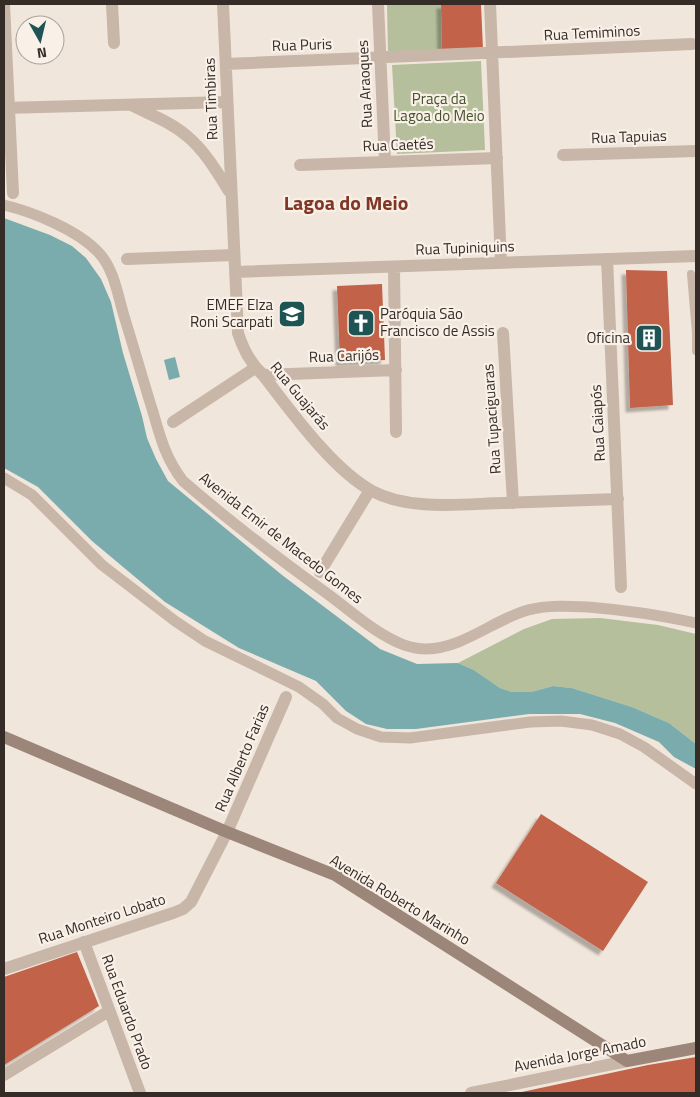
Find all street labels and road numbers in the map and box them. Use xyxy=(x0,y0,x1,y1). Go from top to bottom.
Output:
street label: Rua Temiminos xyxy=(543,18,641,47)
street label: Rua Puris xyxy=(271,32,333,57)
street label: Rua Araoques xyxy=(351,39,378,129)
street label: Rua Timbiras xyxy=(198,57,223,141)
street label: Rua Tapuias xyxy=(591,124,667,149)
street label: Rua Caetés xyxy=(362,132,434,157)
street label: Rua Tupiniquins xyxy=(415,234,515,261)
street label: Rua Carijós xyxy=(308,343,380,368)
street label: Rua Guajarás xyxy=(265,356,336,435)
street label: Rua Tupaciguaras xyxy=(476,363,507,475)
street label: Rua Caiapós xyxy=(584,384,611,462)
street label: Avenida Emir de Macedo Gomes xyxy=(194,466,368,609)
street label: Rua Alberto Farias xyxy=(208,700,275,815)
street label: Avenida Roberto Marinho xyxy=(326,848,475,951)
street label: Rua Monteiro Lobato xyxy=(35,887,168,950)
street label: Rua Eduardo Prado xyxy=(96,951,159,1073)
street label: Avenida Jorge Amado xyxy=(512,1029,648,1078)

